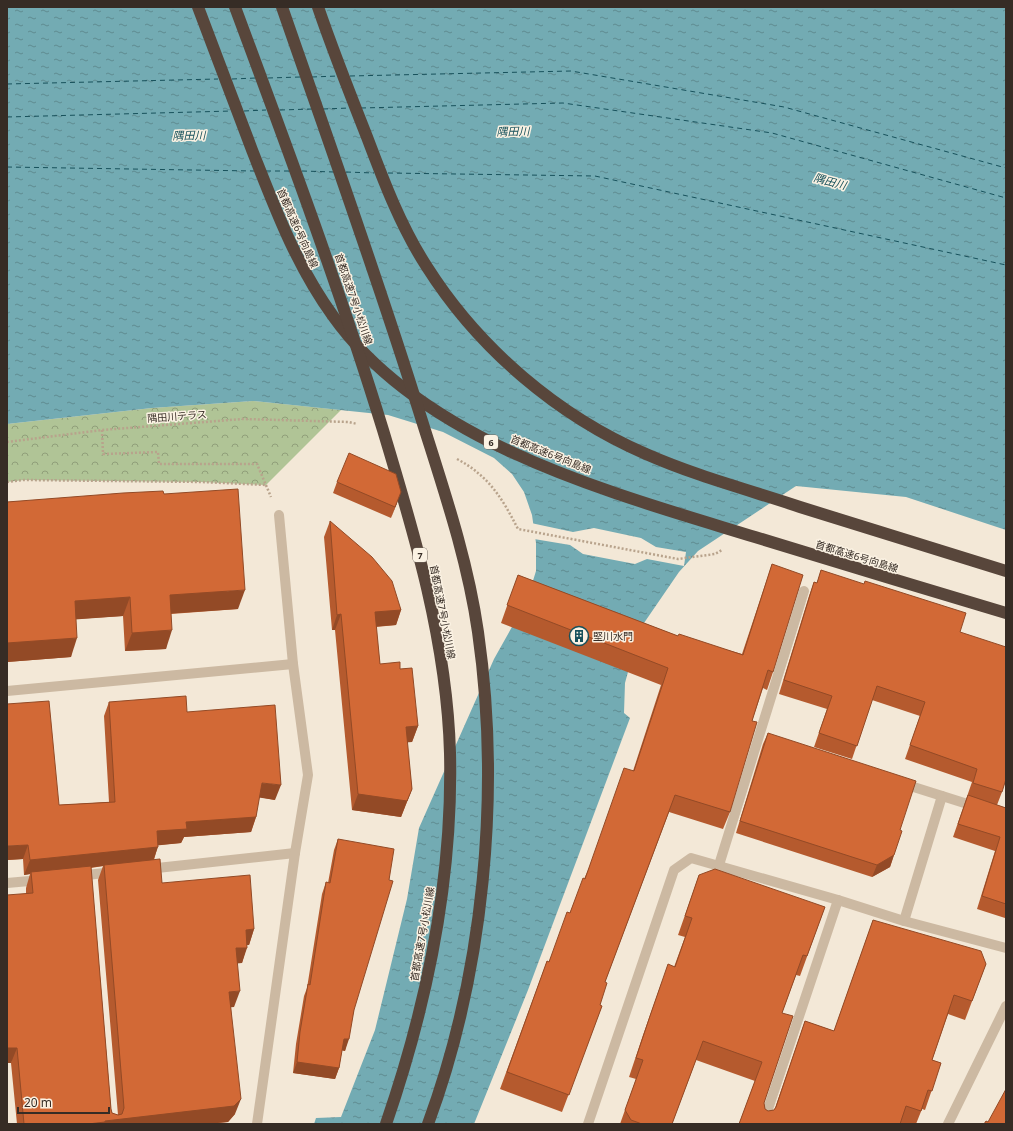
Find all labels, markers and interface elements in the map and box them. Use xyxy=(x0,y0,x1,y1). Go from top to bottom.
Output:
water label: 隅田川 xyxy=(496,123,531,139)
water label: 隅田川 xyxy=(172,127,207,143)
water label: 隅田川 xyxy=(812,169,849,193)
street label: 首都高速6号向島線 xyxy=(274,186,322,270)
street label: 首都高速7号小松川線 xyxy=(332,251,376,347)
street label: 隅田川テラス xyxy=(147,407,207,425)
street label: 首都高速6号向島線 xyxy=(509,431,593,477)
road number: 6 xyxy=(484,435,498,449)
street label: 首都高速6号向島線 xyxy=(814,537,900,575)
road number: 7 xyxy=(413,548,427,562)
street label: 首都高速7号小松川線 xyxy=(427,564,459,660)
building icon: 堅川水門 xyxy=(568,625,590,647)
place label: 堅川水門 xyxy=(593,629,633,643)
street label: 首都高速7号小松川線 xyxy=(407,886,437,982)
scale bar xyxy=(18,1089,109,1115)
text: 20 m xyxy=(24,1094,52,1111)

